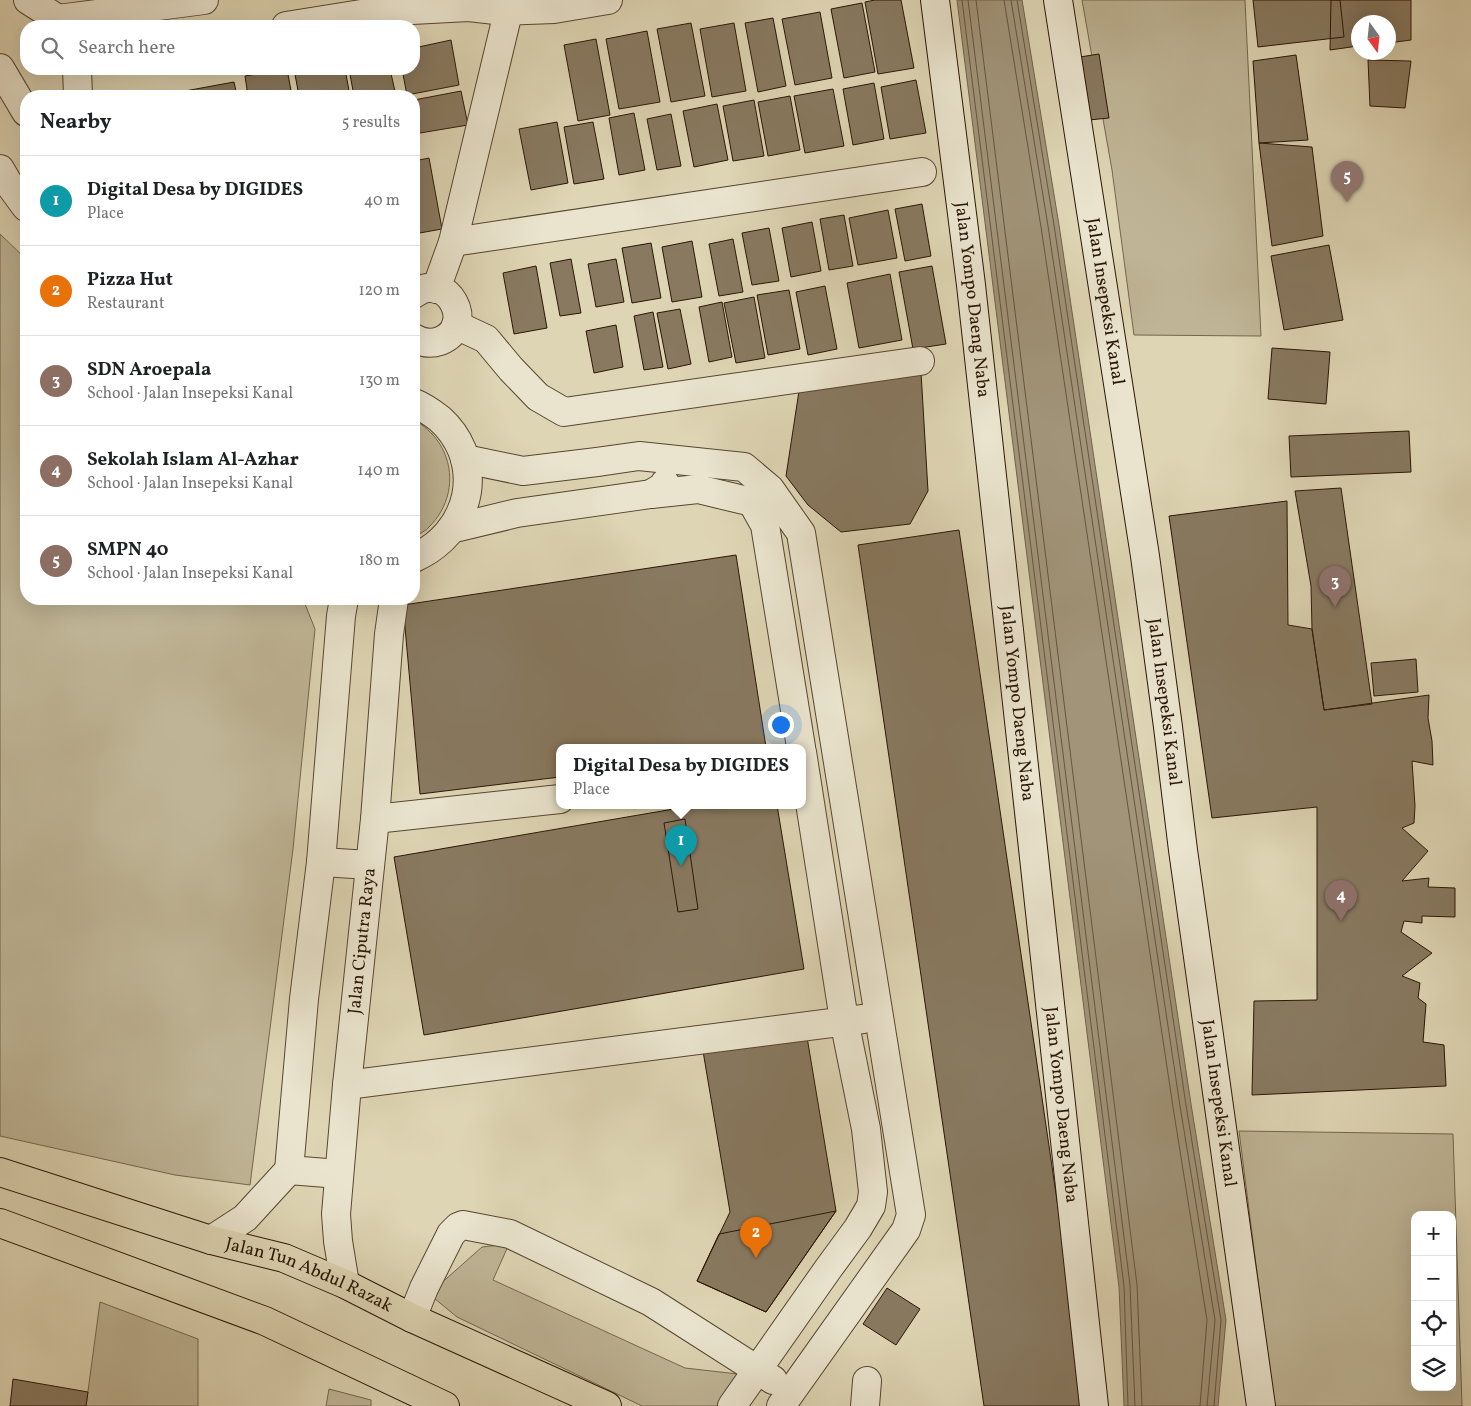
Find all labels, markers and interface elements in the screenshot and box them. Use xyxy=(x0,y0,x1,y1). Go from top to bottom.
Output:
north arrow xyxy=(1351,15,1396,60)
search box xyxy=(20,20,420,75)
icon: search xyxy=(38,34,66,62)
text: Search here xyxy=(78,35,175,61)
text: Nearby xyxy=(40,108,111,137)
text: 5 results xyxy=(342,112,400,134)
pin: 5 xyxy=(1331,161,1363,202)
text: Digital Desa by DIGIDES xyxy=(87,177,303,203)
text: 1 xyxy=(53,190,59,212)
text: 40 m xyxy=(364,190,400,212)
street label: Jalan Yompo Daeng Naba xyxy=(948,200,996,399)
text: Place xyxy=(87,203,124,225)
street label: Jalan Insepeksi Kanal xyxy=(1080,216,1131,387)
text: Pizza Hut xyxy=(87,267,173,293)
text: 2 xyxy=(52,280,60,302)
text: 120 m xyxy=(358,280,400,302)
text: Restaurant xyxy=(87,293,165,315)
text: SDN Aroepala xyxy=(87,357,211,383)
text: 3 xyxy=(52,370,60,392)
text: 130 m xyxy=(359,370,400,392)
text: School · Jalan Insepeksi Kanal xyxy=(87,383,293,405)
text: Sekolah Islam Al-Azhar xyxy=(87,447,299,473)
text: 4 xyxy=(51,460,61,482)
text: 140 m xyxy=(358,460,400,482)
text: School · Jalan Insepeksi Kanal xyxy=(87,473,293,495)
text: SMPN 40 xyxy=(87,537,169,563)
text: 5 xyxy=(52,550,60,572)
text: 180 m xyxy=(359,550,400,572)
text: School · Jalan Insepeksi Kanal xyxy=(87,563,293,585)
pin: 3 xyxy=(1319,566,1351,607)
street label: Jalan Yompo Daeng Naba xyxy=(994,604,1040,803)
street label: Jalan Insepeksi Kanal xyxy=(1141,617,1188,787)
your location xyxy=(768,712,794,738)
popup xyxy=(556,744,806,809)
text: Digital Desa by DIGIDES xyxy=(573,753,789,779)
text: Place xyxy=(573,779,610,801)
pin: 1 xyxy=(665,825,697,866)
street label: Jalan Ciputra Raya xyxy=(342,866,382,1015)
pin: 4 xyxy=(1325,880,1357,921)
street label: Jalan Yompo Daeng Naba xyxy=(1038,1005,1084,1204)
street label: Jalan Insepeksi Kanal xyxy=(1194,1018,1243,1189)
map controls xyxy=(1411,1211,1456,1391)
button: + xyxy=(1411,1211,1456,1256)
pin: 2 xyxy=(740,1217,772,1258)
street label: Jalan Tun Abdul Razak xyxy=(223,1232,397,1319)
button: − xyxy=(1411,1256,1456,1301)
button: locate xyxy=(1411,1301,1456,1346)
button: layers xyxy=(1411,1346,1456,1391)

